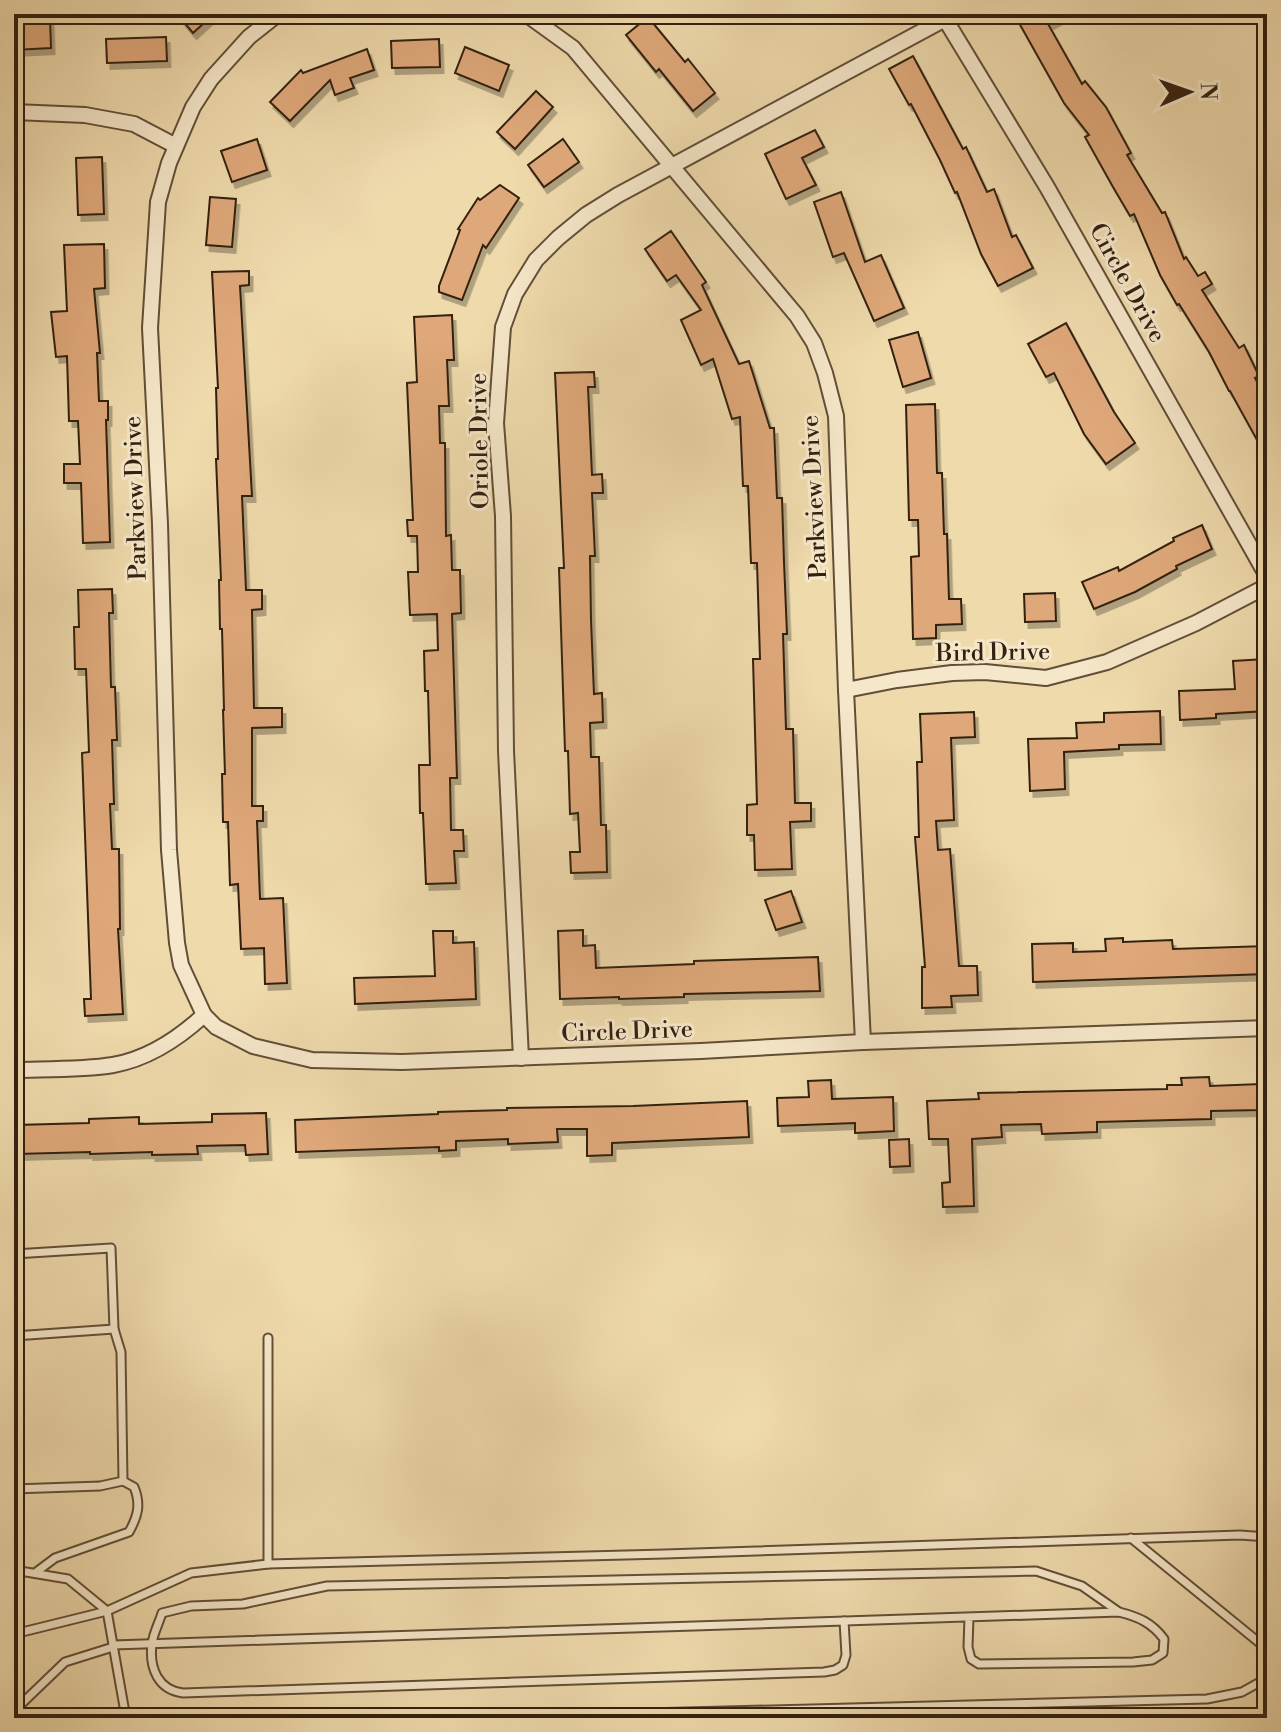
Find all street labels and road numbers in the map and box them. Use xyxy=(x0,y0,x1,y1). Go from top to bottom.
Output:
street label: Circle Drive xyxy=(1082,218,1172,348)
street label: Oriole Drive xyxy=(464,373,496,509)
street label: Parkview Drive xyxy=(796,414,834,580)
street label: Parkview Drive xyxy=(118,415,154,581)
street label: Bird Drive xyxy=(934,637,1051,669)
street label: Circle Drive xyxy=(561,1015,693,1049)

